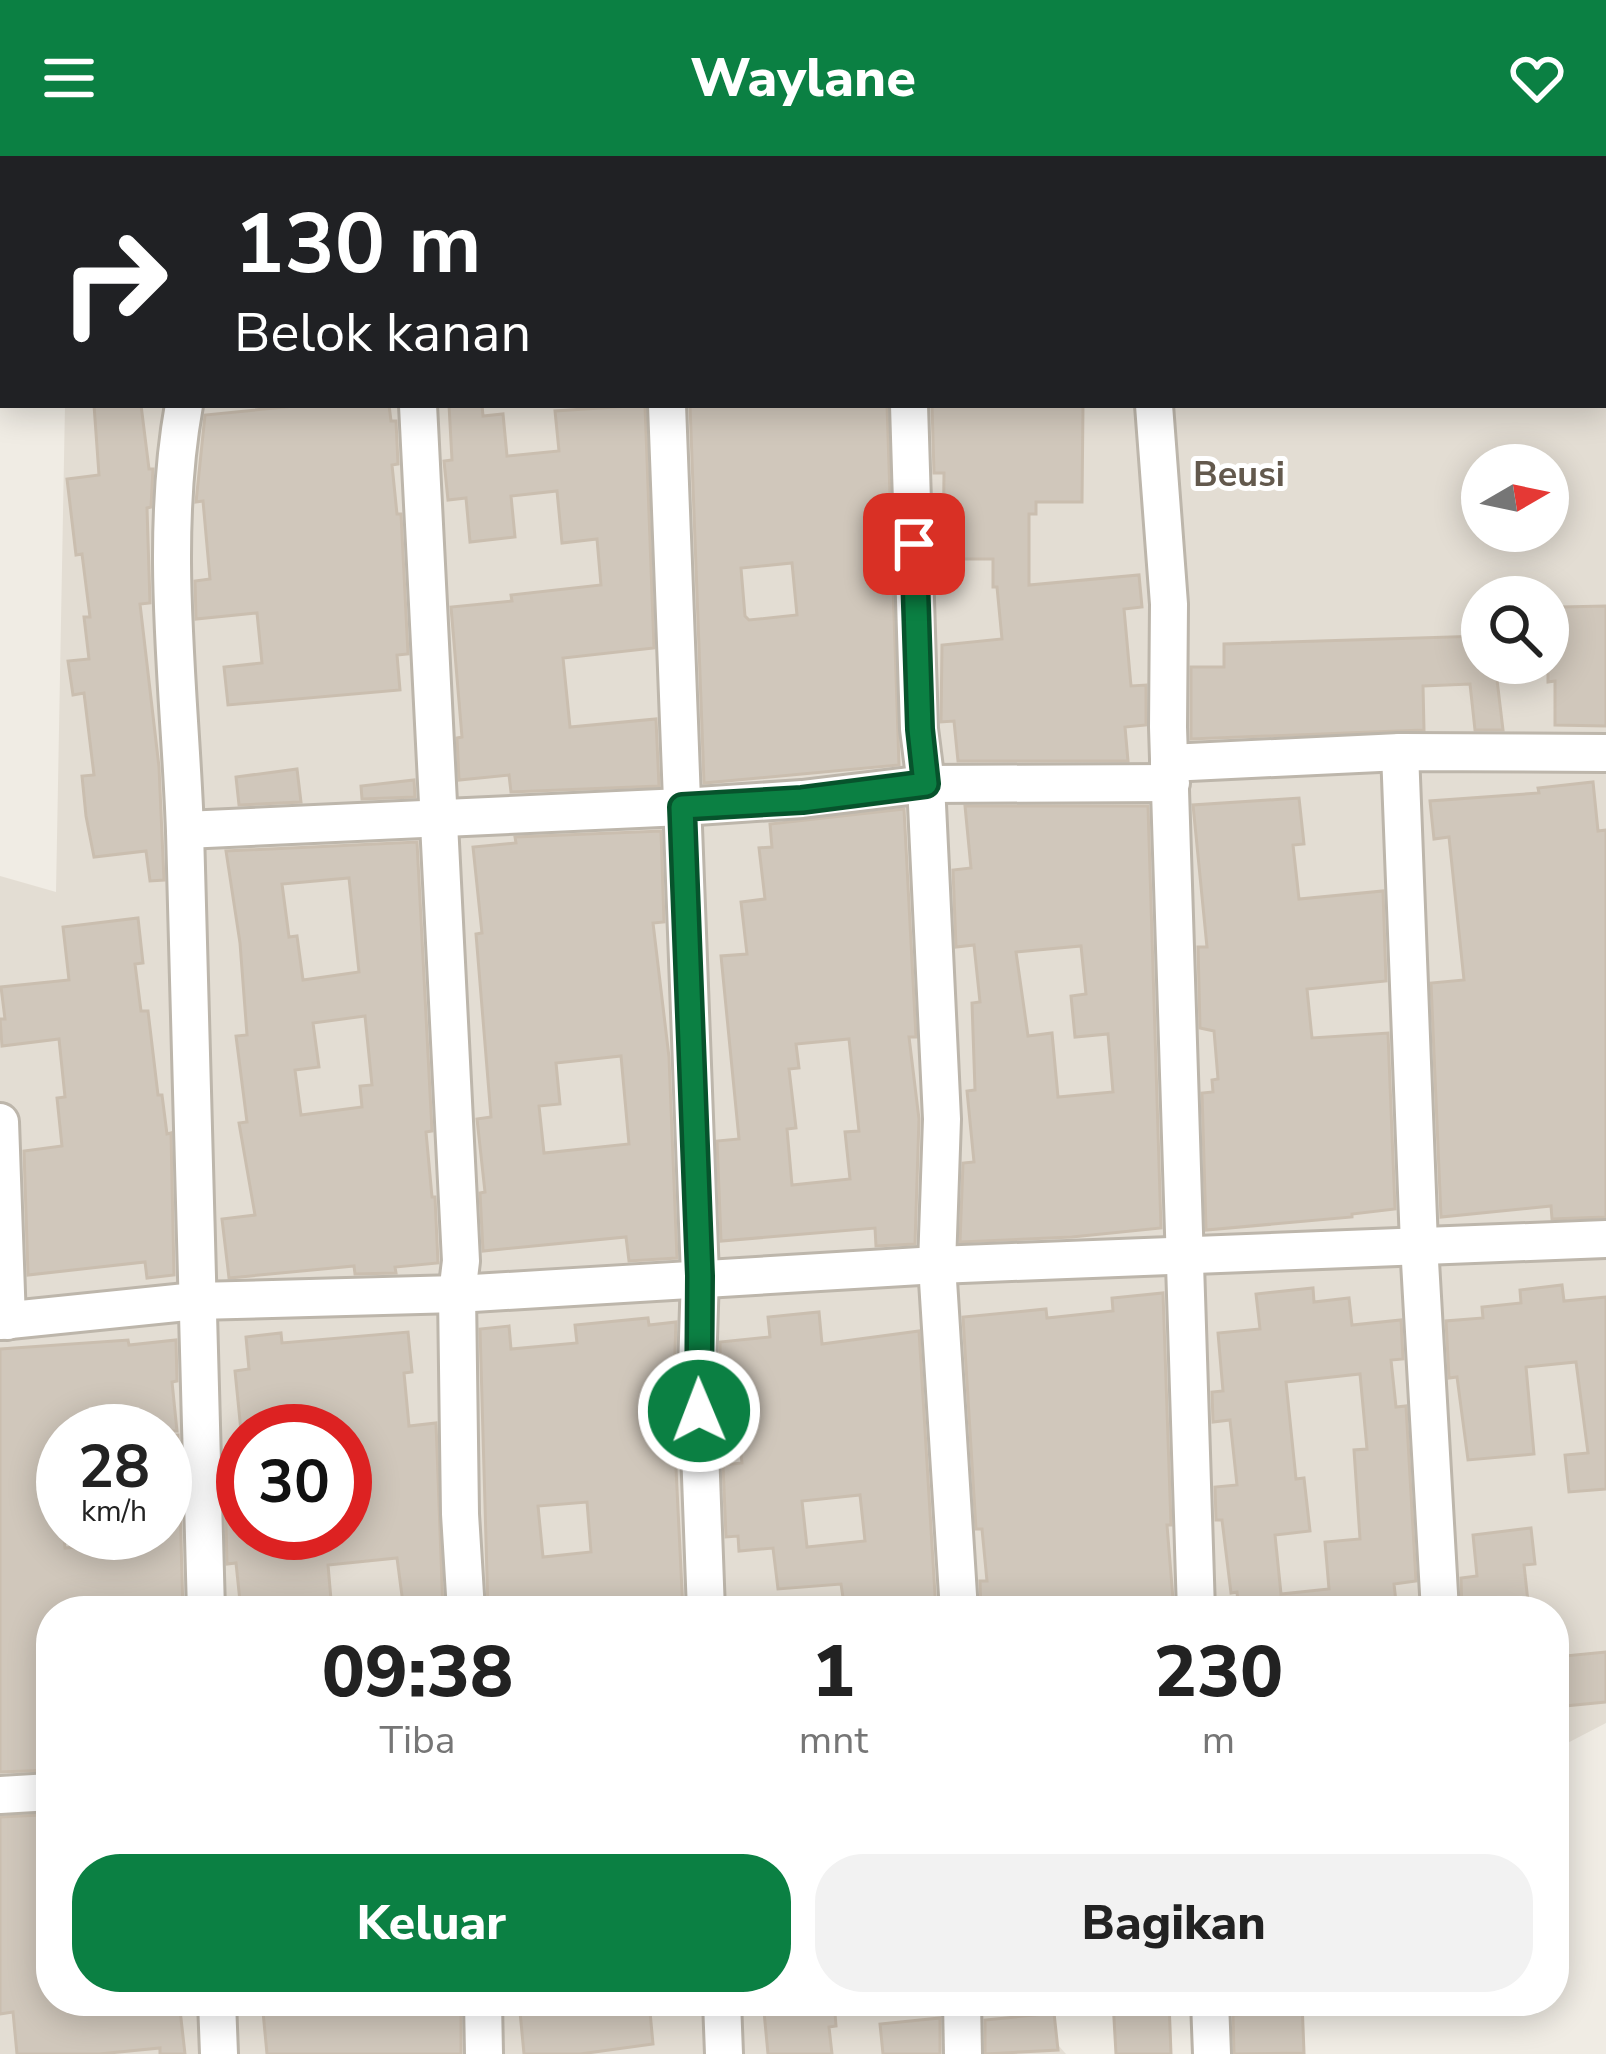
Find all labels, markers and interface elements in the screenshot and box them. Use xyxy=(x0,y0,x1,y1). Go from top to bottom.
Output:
text: Waylane xyxy=(690,41,916,115)
icon: menu xyxy=(36,45,102,111)
icon: heart xyxy=(1504,45,1570,111)
text: 130 m xyxy=(234,187,482,302)
icon: right xyxy=(36,204,192,360)
text: Belok kanan xyxy=(234,296,531,370)
north arrow xyxy=(1461,444,1569,552)
map controls xyxy=(1461,444,1569,684)
district label: Beusi xyxy=(1193,450,1285,499)
pin xyxy=(863,493,965,595)
icon: arrive xyxy=(881,511,947,577)
button: search xyxy=(1461,576,1569,684)
position arrow xyxy=(636,1348,762,1474)
speed limit sign: 30 xyxy=(216,1404,372,1560)
text: 28 xyxy=(78,1426,150,1508)
text: km/h xyxy=(81,1491,147,1532)
text: 09:38 xyxy=(322,1623,513,1721)
text: 1 xyxy=(812,1623,855,1721)
text: 230 xyxy=(1154,1623,1283,1721)
text: Tiba xyxy=(379,1714,455,1767)
text: mnt xyxy=(799,1714,868,1767)
text: m xyxy=(1202,1714,1235,1767)
button: Keluar xyxy=(72,1854,791,1992)
button: Bagikan xyxy=(815,1854,1533,1992)

